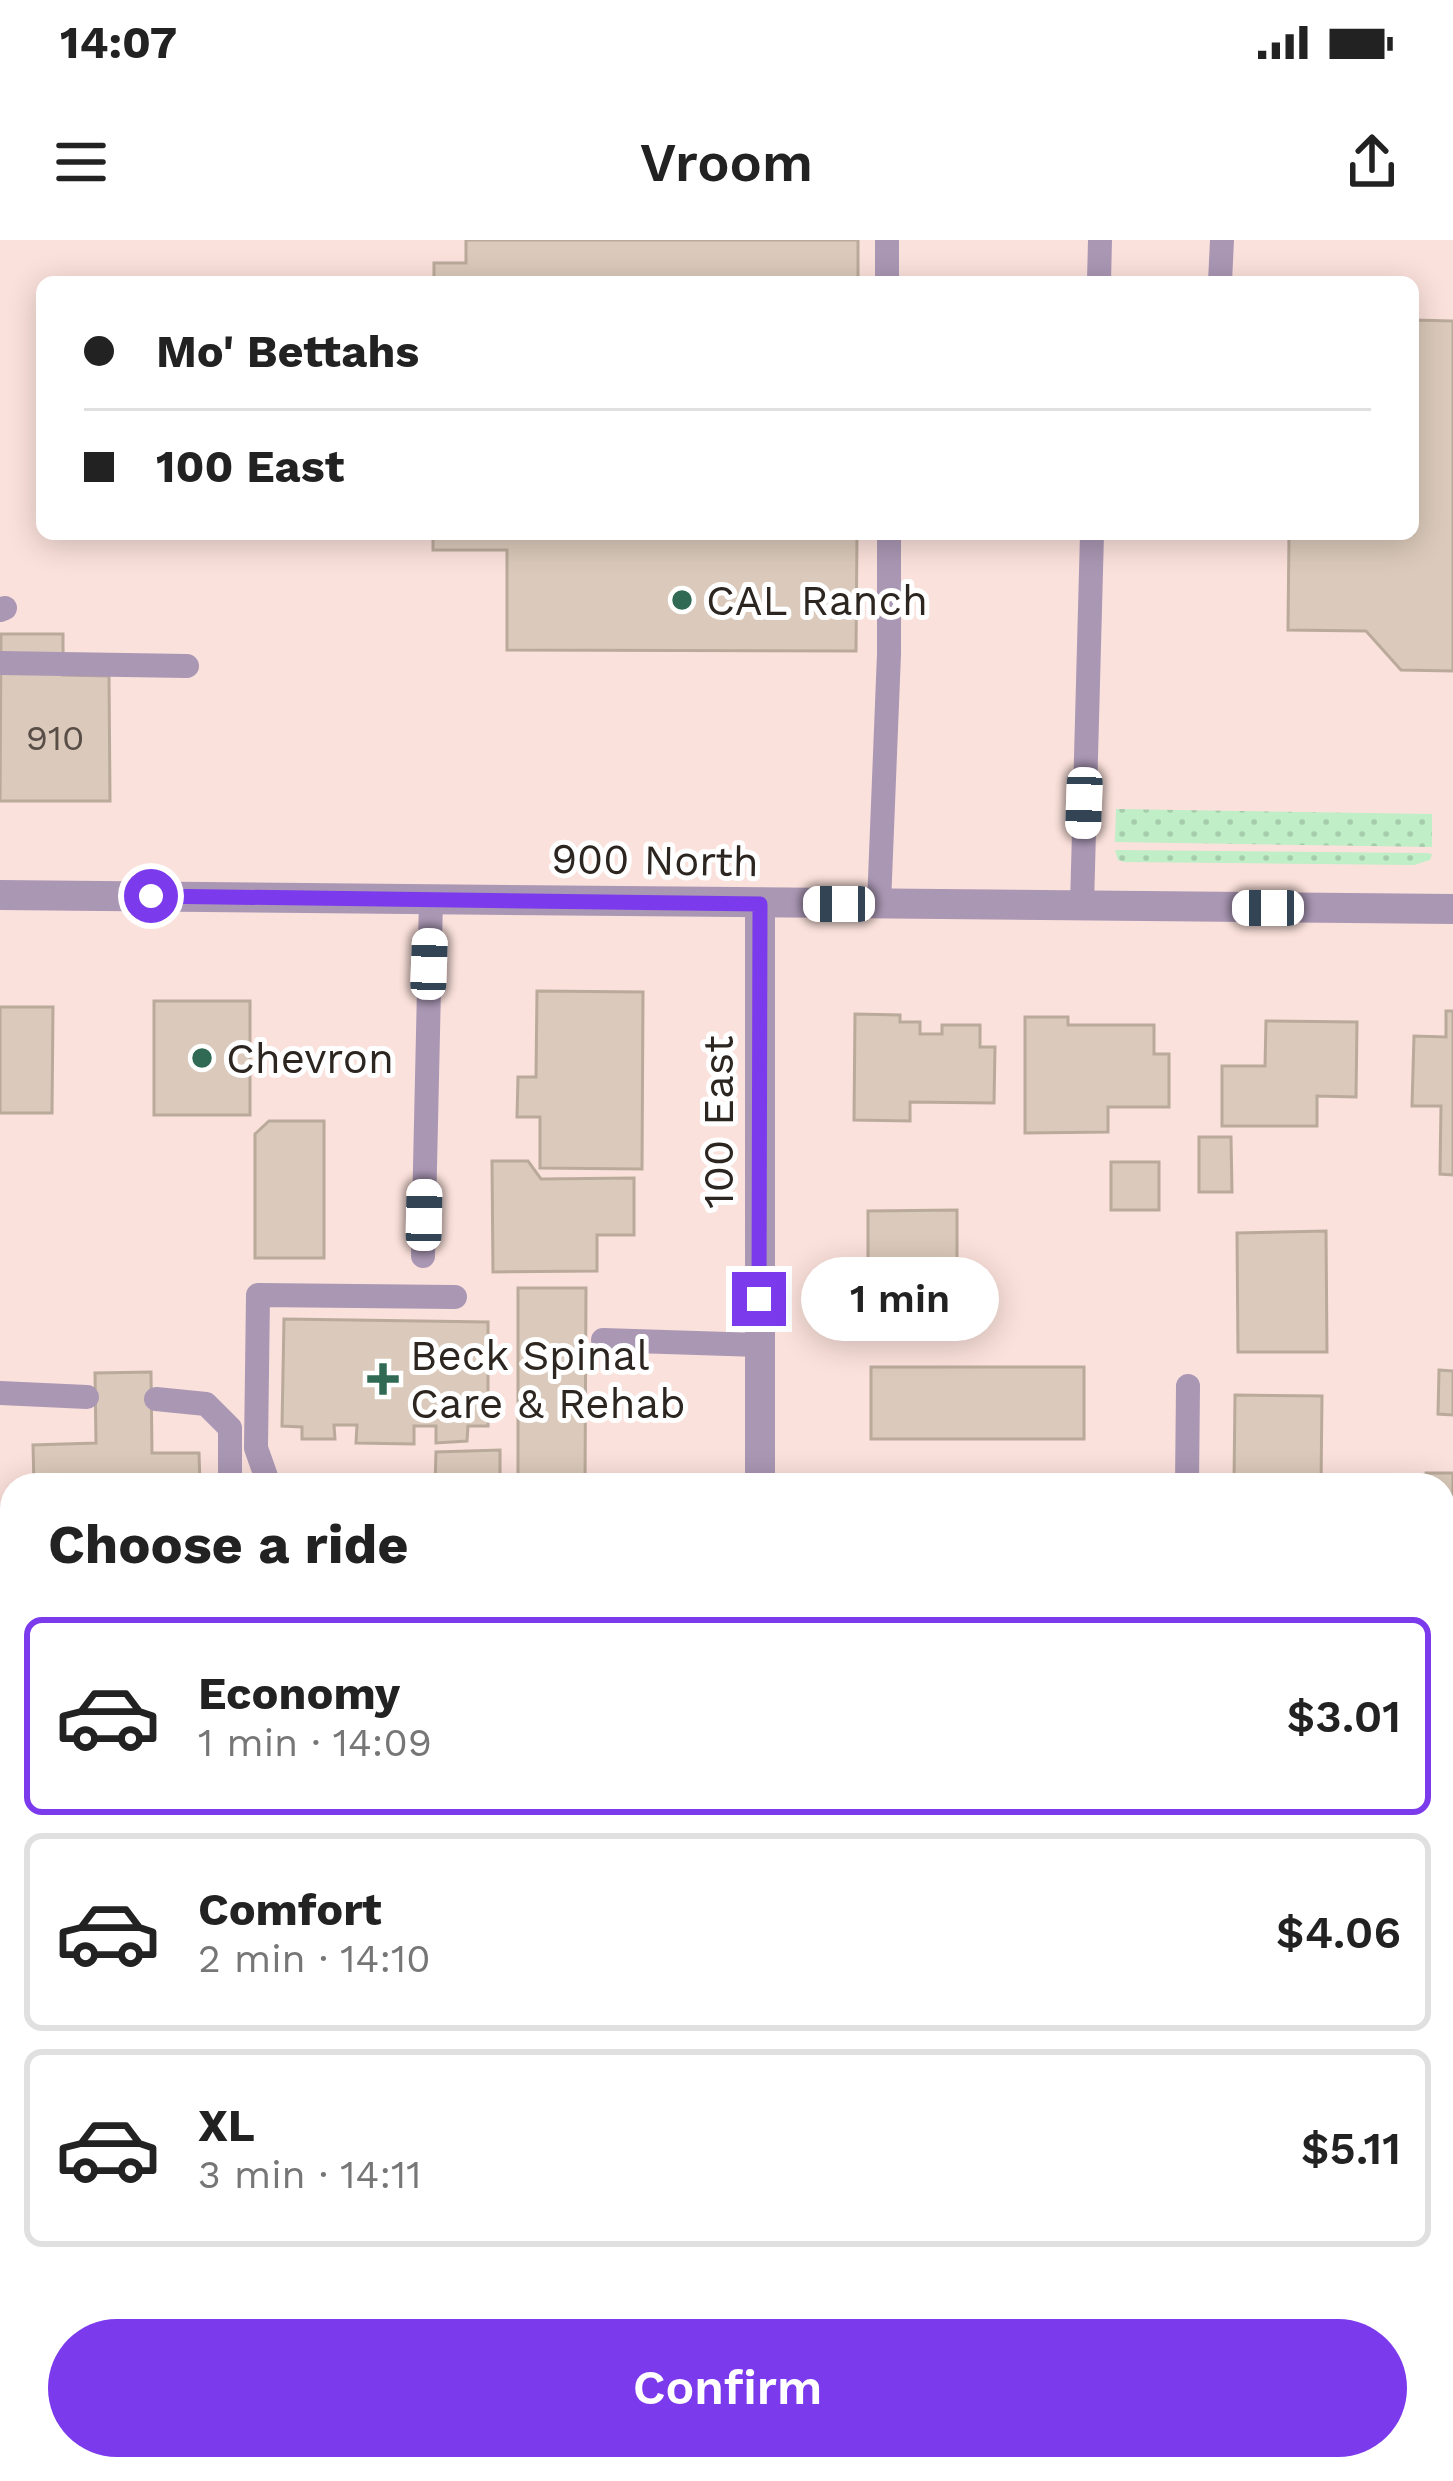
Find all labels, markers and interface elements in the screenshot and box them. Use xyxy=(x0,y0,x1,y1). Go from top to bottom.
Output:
text: 14:07 xyxy=(60,16,177,69)
icon: menu xyxy=(48,129,114,195)
icon: share xyxy=(1339,129,1405,195)
text: Vroom xyxy=(640,131,813,194)
text: Mo' Bettahs xyxy=(156,325,419,378)
text: 100 East xyxy=(156,440,344,493)
place label: CAL Ranch xyxy=(706,576,928,625)
marker: CAL Ranch xyxy=(669,587,695,613)
house number: 910 xyxy=(26,717,84,759)
car xyxy=(1065,766,1103,840)
street label: 900 North xyxy=(551,834,759,886)
route start xyxy=(124,869,178,923)
car xyxy=(803,886,875,922)
car xyxy=(1232,890,1304,926)
car xyxy=(410,927,448,1001)
place label: Chevron xyxy=(226,1034,394,1083)
street label: 100 East xyxy=(694,1035,743,1209)
marker: Chevron xyxy=(189,1045,215,1071)
car xyxy=(405,1179,443,1251)
callout: 1 min xyxy=(801,1257,999,1341)
route end xyxy=(732,1272,786,1326)
text: 1 min xyxy=(850,1276,950,1321)
place label: Beck Spinal Care & Rehab xyxy=(410,1331,686,1428)
marker: Beck Spinal Care & Rehab xyxy=(367,1363,399,1395)
text: Choose a ride xyxy=(48,1513,409,1576)
icon: car xyxy=(54,1662,162,1770)
text: Economy xyxy=(198,1667,400,1720)
text: $3.01 xyxy=(1287,1690,1401,1743)
text: 1 min · 14:09 xyxy=(198,1720,432,1765)
icon: car xyxy=(54,1878,162,1986)
text: Comfort xyxy=(198,1883,382,1936)
text: $4.06 xyxy=(1276,1906,1401,1959)
text: 2 min · 14:10 xyxy=(198,1936,430,1981)
icon: car xyxy=(54,2094,162,2202)
text: XL xyxy=(198,2099,255,2152)
text: $5.11 xyxy=(1301,2122,1401,2175)
text: 3 min · 14:11 xyxy=(198,2152,421,2197)
button: Confirm xyxy=(48,2319,1407,2457)

